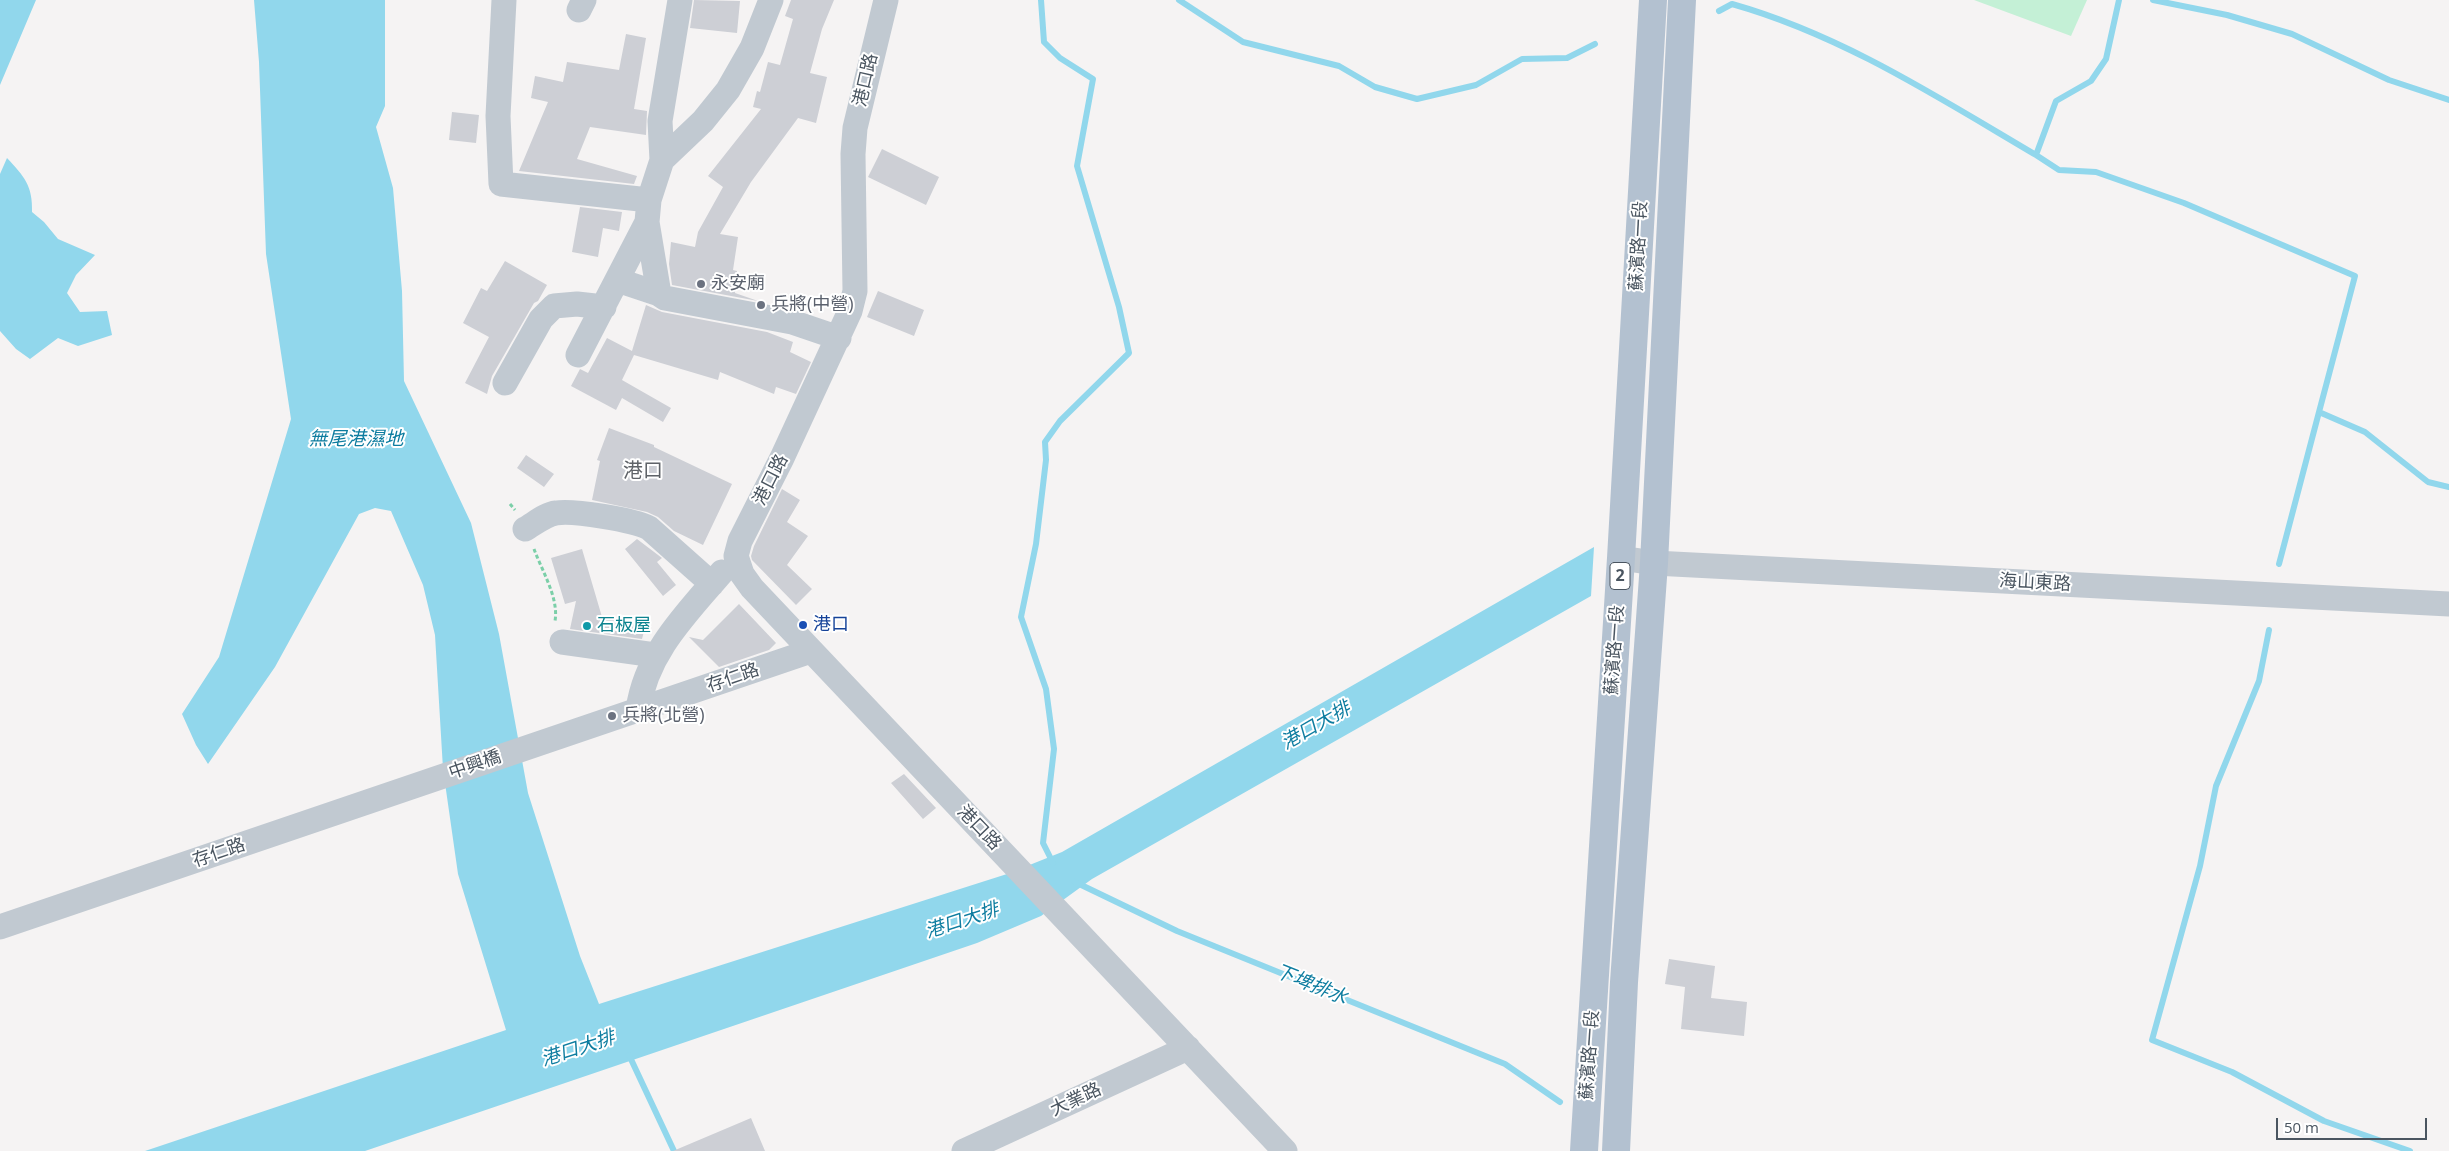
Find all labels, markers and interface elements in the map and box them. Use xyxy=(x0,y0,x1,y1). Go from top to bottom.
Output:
street label: 港口路 xyxy=(849,51,883,109)
street label: 蘇濱路一段 xyxy=(1626,200,1652,292)
place label: 永安廟 xyxy=(711,273,765,295)
marker: 永安廟 xyxy=(695,278,707,290)
place label: 兵將(中營) xyxy=(771,294,854,316)
marker: 兵將(中營) xyxy=(755,299,767,311)
water label: 無尾港濕地 xyxy=(309,429,403,451)
street label: 港口路 xyxy=(749,451,793,509)
district label: 港口 xyxy=(623,459,663,483)
road number: 2 xyxy=(1610,562,1630,590)
street label: 海山東路 xyxy=(1998,570,2072,596)
street label: 蘇濱路一段 xyxy=(1601,604,1629,696)
place label: 港口 xyxy=(813,614,849,636)
place label: 石板屋 xyxy=(597,615,651,637)
marker: 港口 xyxy=(797,619,809,631)
marker: 石板屋 xyxy=(581,620,593,632)
street label: 存仁路 xyxy=(704,659,762,697)
water label: 港口大排 xyxy=(1277,697,1355,755)
place label: 兵將(北營) xyxy=(622,705,705,727)
marker: 兵將(北營) xyxy=(606,710,618,722)
street label: 中興橋 xyxy=(446,746,504,784)
street label: 港口路 xyxy=(952,801,1006,855)
street label: 存仁路 xyxy=(190,834,248,872)
water label: 港口大排 xyxy=(922,898,1002,944)
water label: 下埤排水 xyxy=(1271,960,1351,1010)
street label: 蘇濱路一段 xyxy=(1576,1009,1604,1101)
water label: 港口大排 xyxy=(538,1026,618,1072)
street label: 大業路 xyxy=(1047,1079,1105,1121)
scale bar xyxy=(2279,1108,2430,1140)
text: 50 m xyxy=(2284,1117,2319,1137)

